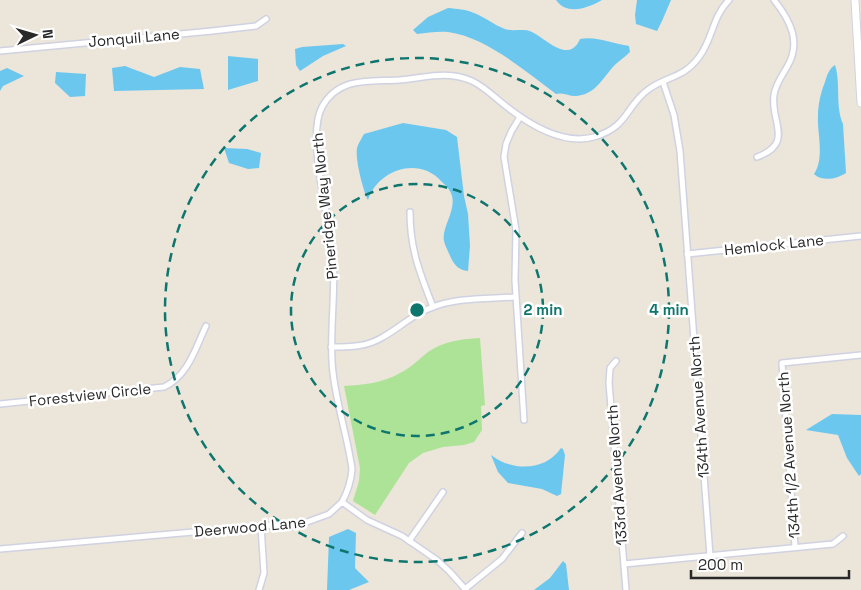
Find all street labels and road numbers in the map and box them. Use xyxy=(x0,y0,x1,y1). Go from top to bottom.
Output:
street label: Jonquil Lane xyxy=(87,24,181,51)
street label: Pineridge Way North xyxy=(307,132,342,280)
street label: Hemlock Lane xyxy=(723,230,825,259)
street label: 134th Avenue North xyxy=(684,335,713,479)
street label: 134th 1/2 Avenue North xyxy=(773,371,804,539)
street label: Forestview Circle xyxy=(28,379,152,410)
street label: 133rd Avenue North xyxy=(602,404,631,546)
street label: Deerwood Lane xyxy=(193,512,307,541)

